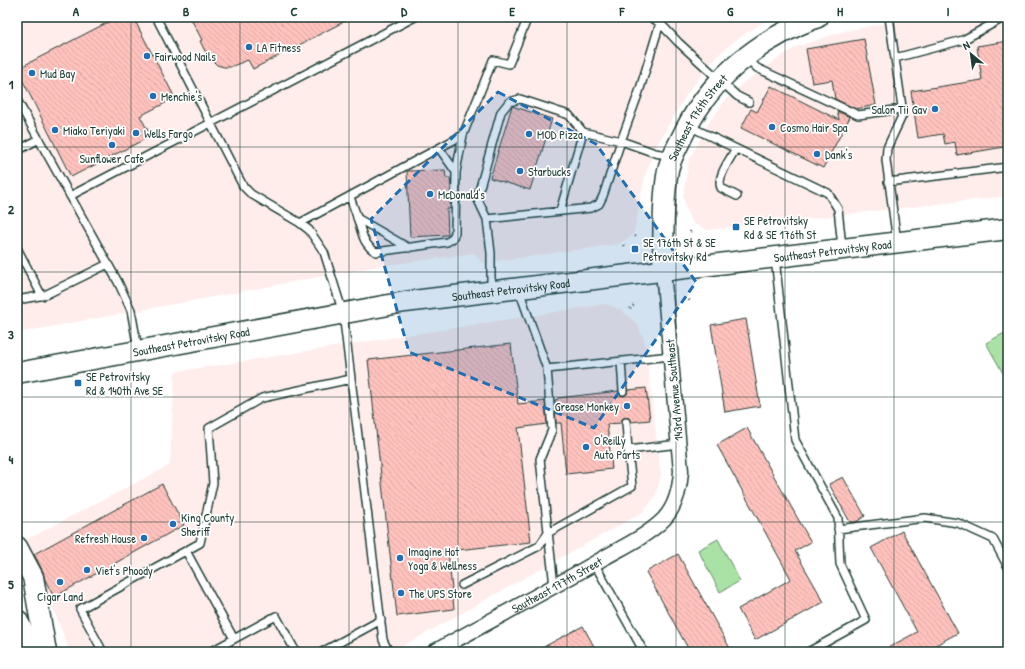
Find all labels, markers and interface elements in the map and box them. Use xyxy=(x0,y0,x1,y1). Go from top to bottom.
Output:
text: A xyxy=(73,2,80,20)
text: B xyxy=(183,2,190,20)
text: C xyxy=(290,2,298,20)
text: D xyxy=(401,2,408,20)
text: E xyxy=(509,2,515,20)
text: F xyxy=(619,2,626,20)
text: G xyxy=(727,2,734,20)
text: H xyxy=(837,2,843,20)
text: I xyxy=(946,2,950,20)
north arrow xyxy=(951,34,991,74)
text: N xyxy=(960,38,972,53)
place label: LA Fitness xyxy=(257,39,301,56)
marker: LA Fitness xyxy=(244,42,254,52)
place label: Fairwood Nails xyxy=(154,48,216,65)
marker: Fairwood Nails xyxy=(142,51,152,61)
place label: Mud Bay xyxy=(40,65,75,82)
marker: Mud Bay xyxy=(27,68,37,78)
street label: Southeast 176th Street xyxy=(663,69,731,163)
text: 1 xyxy=(9,75,14,93)
place label: Menchie's xyxy=(161,88,202,105)
marker: Menchie's xyxy=(148,91,158,101)
place label: Salon Tii Gav xyxy=(872,101,927,118)
marker: Salon Tii Gav xyxy=(930,104,940,114)
place label: Cosmo Hair Spa xyxy=(780,119,848,136)
place label: Miako Teriyaki xyxy=(63,122,125,139)
marker: Cosmo Hair Spa xyxy=(767,122,777,132)
marker: Miako Teriyaki xyxy=(50,125,60,135)
place label: Wells Fargo xyxy=(144,125,193,142)
place label: MOD Pizza xyxy=(537,126,583,143)
marker: Wells Fargo xyxy=(131,128,141,138)
marker: MOD Pizza xyxy=(524,129,534,139)
marker: Sunflower Cafe xyxy=(107,140,117,150)
place label: Dank's xyxy=(825,146,853,163)
marker: Dank's xyxy=(812,149,822,159)
place label: Sunflower Cafe xyxy=(80,150,145,167)
place label: Starbucks xyxy=(528,163,571,180)
marker: Starbucks xyxy=(515,166,525,176)
place label: McDonald's xyxy=(438,186,485,203)
marker: McDonald's xyxy=(425,189,435,199)
text: 2 xyxy=(8,200,15,218)
place label: SE Petrovitsky Rd & SE 176th St xyxy=(744,212,817,243)
marker: SE Petrovitsky Rd & SE 176th St xyxy=(731,222,741,232)
place label: SE 176th St & SE Petrovitsky Rd xyxy=(643,234,717,265)
street label: Southeast Petrovitsky Road xyxy=(773,235,893,266)
marker: SE 176th St & SE Petrovitsky Rd xyxy=(630,244,640,254)
street label: Southeast Petrovitsky Road xyxy=(451,274,571,305)
street label: Southeast Petrovitsky Road xyxy=(131,322,251,360)
text: 3 xyxy=(8,325,14,343)
street label: 143rd Avenue Southeast xyxy=(661,338,687,442)
place label: SE Petrovitsky Rd & 140th Ave SE xyxy=(86,368,164,399)
marker: SE Petrovitsky Rd & 140th Ave SE xyxy=(73,378,83,388)
place label: Grease Monkey xyxy=(555,398,619,415)
marker: Grease Monkey xyxy=(622,401,632,411)
place label: O'Reilly Auto Parts xyxy=(594,432,641,463)
marker: O'Reilly Auto Parts xyxy=(581,442,591,452)
text: 4 xyxy=(9,450,14,468)
place label: King County Sheriff xyxy=(181,509,234,540)
marker: King County Sheriff xyxy=(168,519,178,529)
place label: Refresh House xyxy=(75,530,136,547)
marker: Refresh House xyxy=(139,533,149,543)
place label: Imagine Hot Yoga & Wellness xyxy=(408,543,477,574)
street label: Southeast 177th Street xyxy=(508,552,606,617)
marker: Imagine Hot Yoga & Wellness xyxy=(395,553,405,563)
place label: Viet's Phoody xyxy=(95,562,153,579)
marker: Viet's Phoody xyxy=(82,565,92,575)
text: 5 xyxy=(8,575,14,593)
marker: Cigar Land xyxy=(55,577,65,587)
place label: The UPS Store xyxy=(409,585,472,602)
place label: Cigar Land xyxy=(37,588,83,605)
marker: The UPS Store xyxy=(396,588,406,598)

